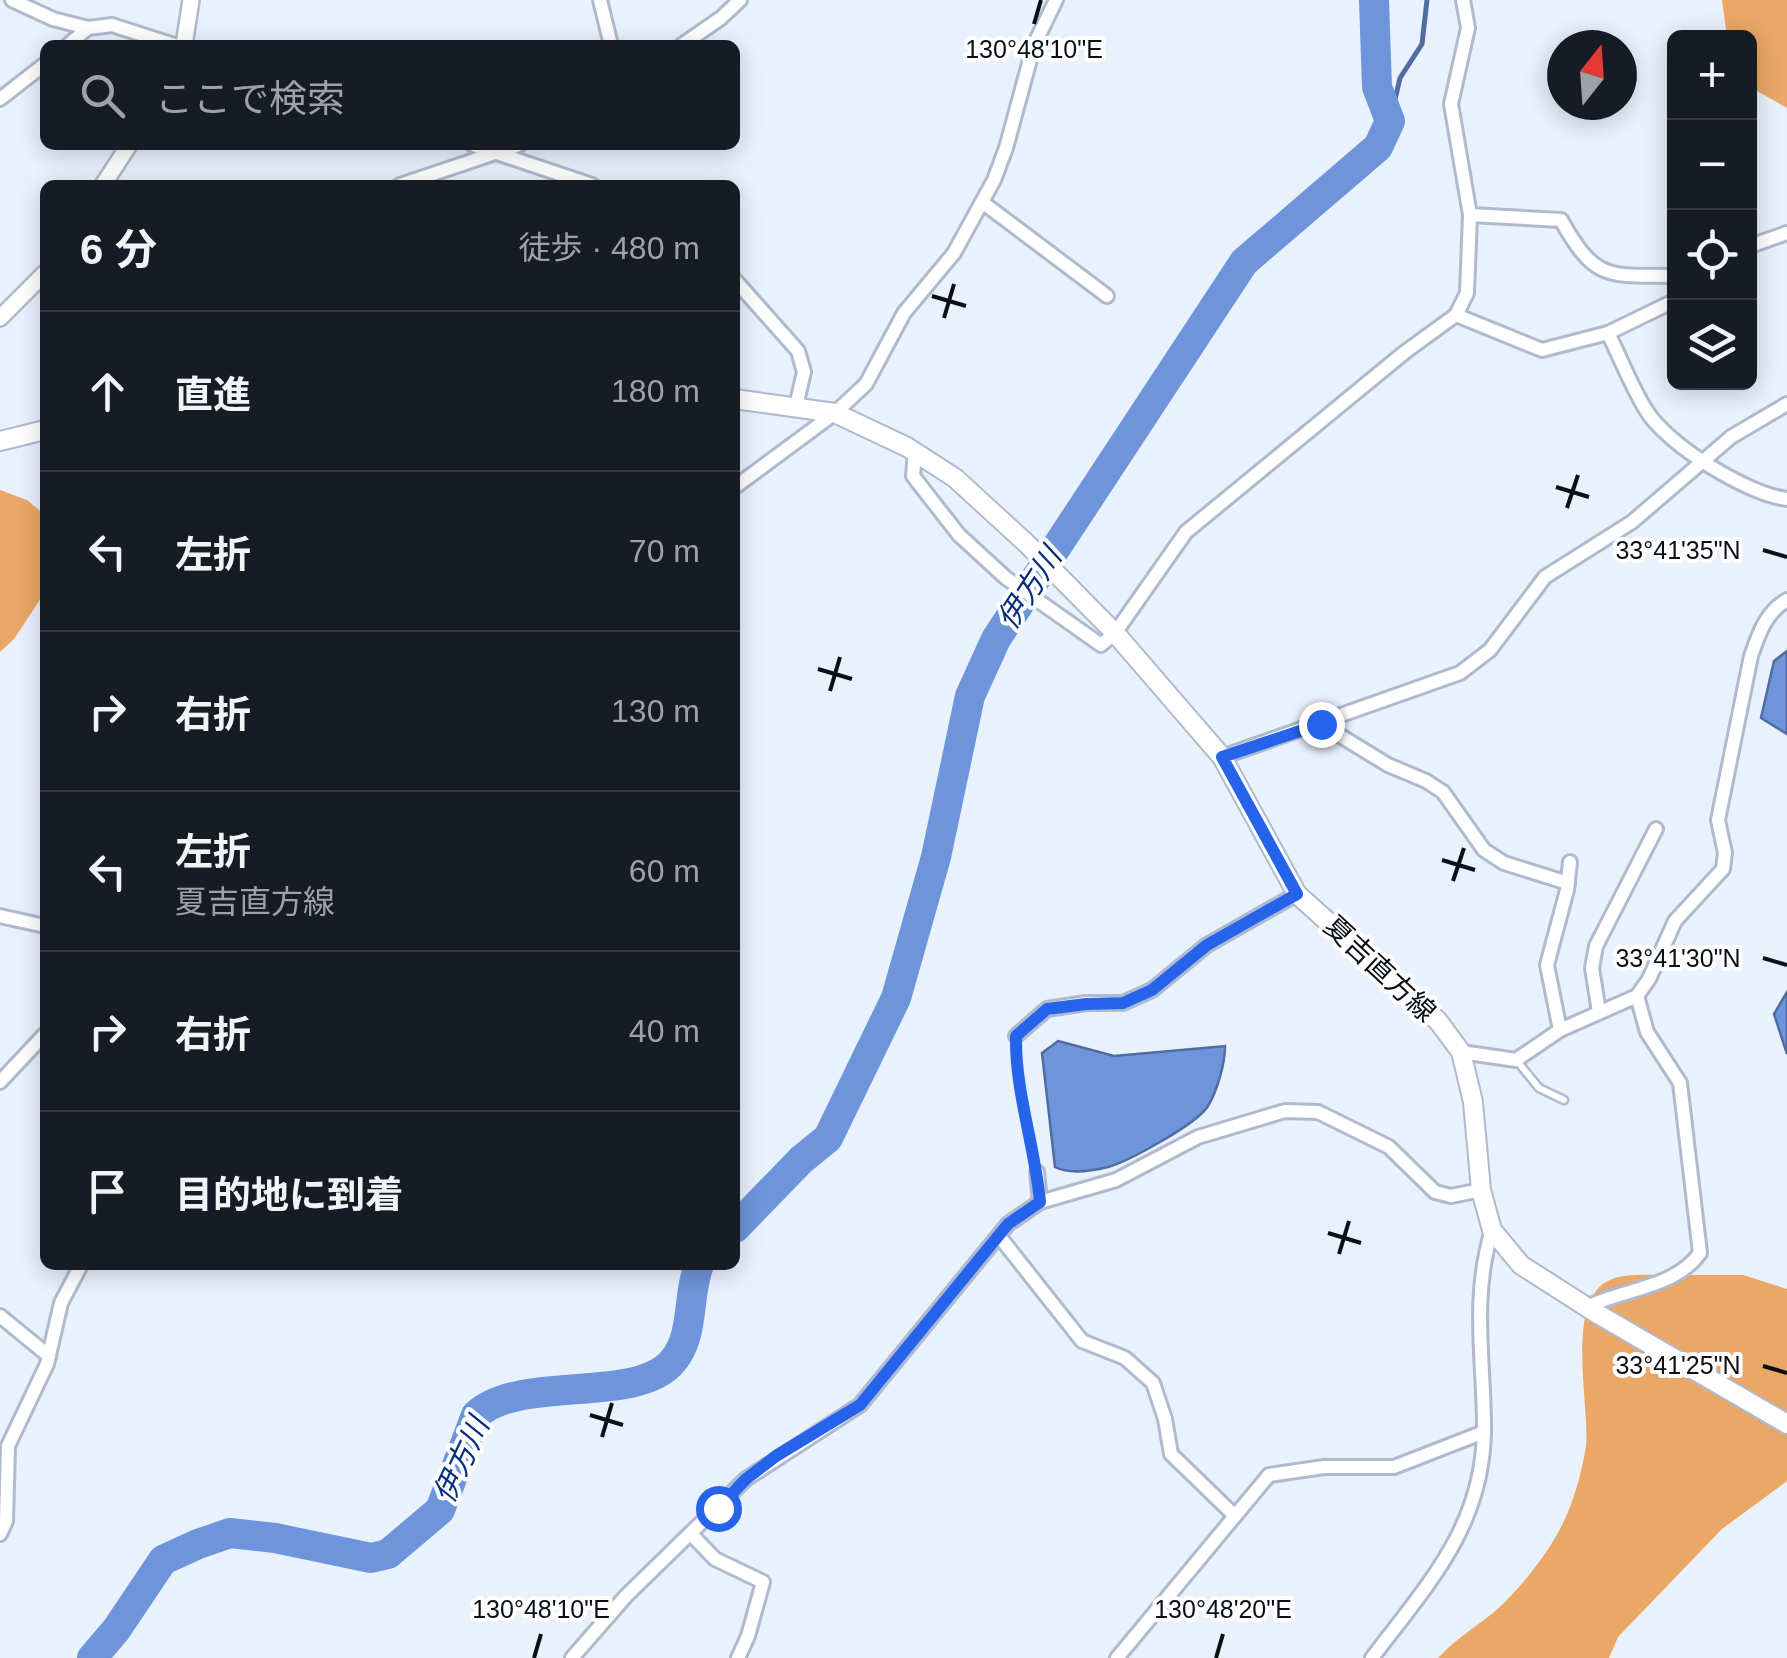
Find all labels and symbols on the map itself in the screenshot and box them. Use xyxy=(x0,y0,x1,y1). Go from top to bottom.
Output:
north arrow xyxy=(1547,30,1637,120)
text: 130°48'10"E xyxy=(965,35,1103,63)
text: 33°41'35"N xyxy=(1615,536,1741,564)
water label: 伊方川 xyxy=(991,539,1069,635)
route end xyxy=(1299,702,1345,748)
street label: 夏吉直方線 xyxy=(1318,910,1442,1028)
text: 33°41'30"N xyxy=(1615,944,1741,972)
text: 33°41'25"N xyxy=(1615,1351,1741,1379)
water label: 伊方川 xyxy=(427,1410,496,1508)
route start xyxy=(696,1486,742,1532)
text: 130°48'10"E xyxy=(472,1595,610,1623)
text: 130°48'20"E xyxy=(1154,1595,1292,1623)

